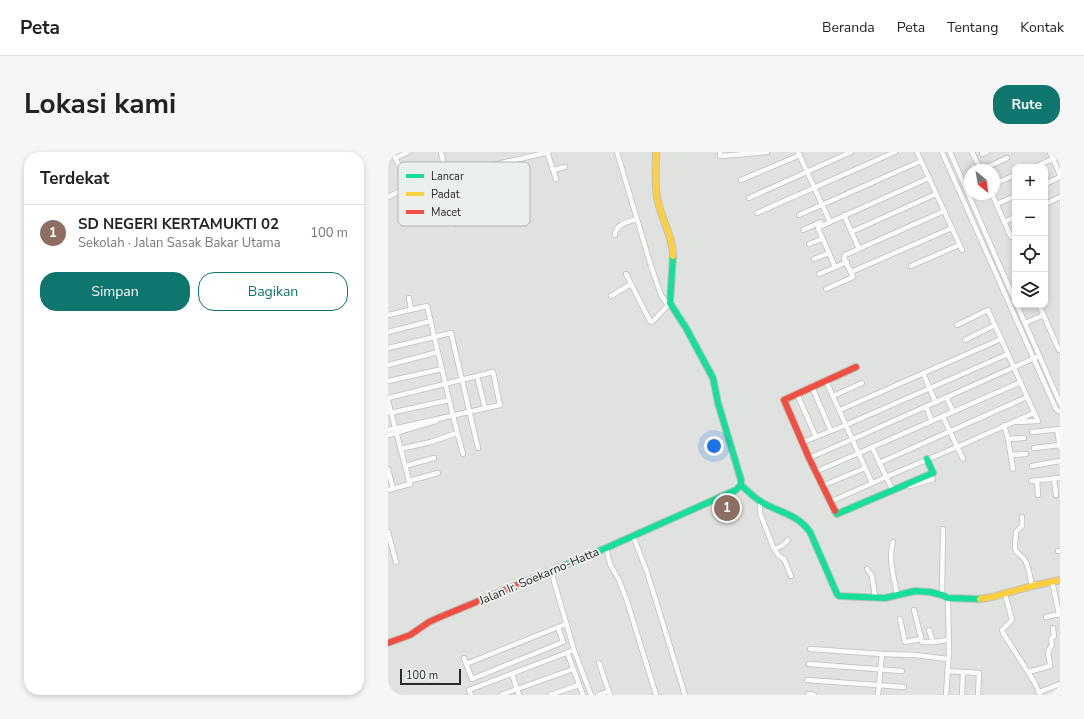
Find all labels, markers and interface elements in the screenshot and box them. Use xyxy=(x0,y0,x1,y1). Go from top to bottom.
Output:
text: Peta xyxy=(20,15,60,41)
text: Beranda xyxy=(822,18,875,37)
text: Peta xyxy=(897,18,925,37)
text: Tentang xyxy=(947,18,998,37)
text: Kontak xyxy=(1020,18,1064,37)
text: Lokasi kami xyxy=(24,85,176,123)
button: Rute xyxy=(993,85,1060,124)
legend xyxy=(398,162,530,226)
north arrow xyxy=(964,164,1000,200)
map controls xyxy=(1012,164,1048,308)
button: + xyxy=(1012,164,1048,200)
text: Terdekat xyxy=(40,167,109,190)
text: Lancar xyxy=(431,169,464,184)
text: Padat xyxy=(431,187,460,202)
button: − xyxy=(1012,200,1048,236)
text: Macet xyxy=(431,205,461,220)
text: SD NEGERI KERTAMUKTI 02 xyxy=(78,214,279,234)
text: 1 xyxy=(49,224,57,242)
text: 100 m xyxy=(310,224,348,242)
text: Sekolah · Jalan Sasak Bakar Utama xyxy=(78,234,281,252)
button: locate xyxy=(1012,236,1048,272)
button: Simpan xyxy=(40,272,190,311)
button: Bagikan xyxy=(198,272,348,311)
button: layers xyxy=(1012,272,1048,308)
your location xyxy=(704,436,724,456)
pin: 1 xyxy=(714,493,740,523)
street label: Jalan Ir. Soekarno-Hatta xyxy=(476,543,601,609)
scale bar xyxy=(400,667,461,686)
text: 100 m xyxy=(406,668,438,683)

